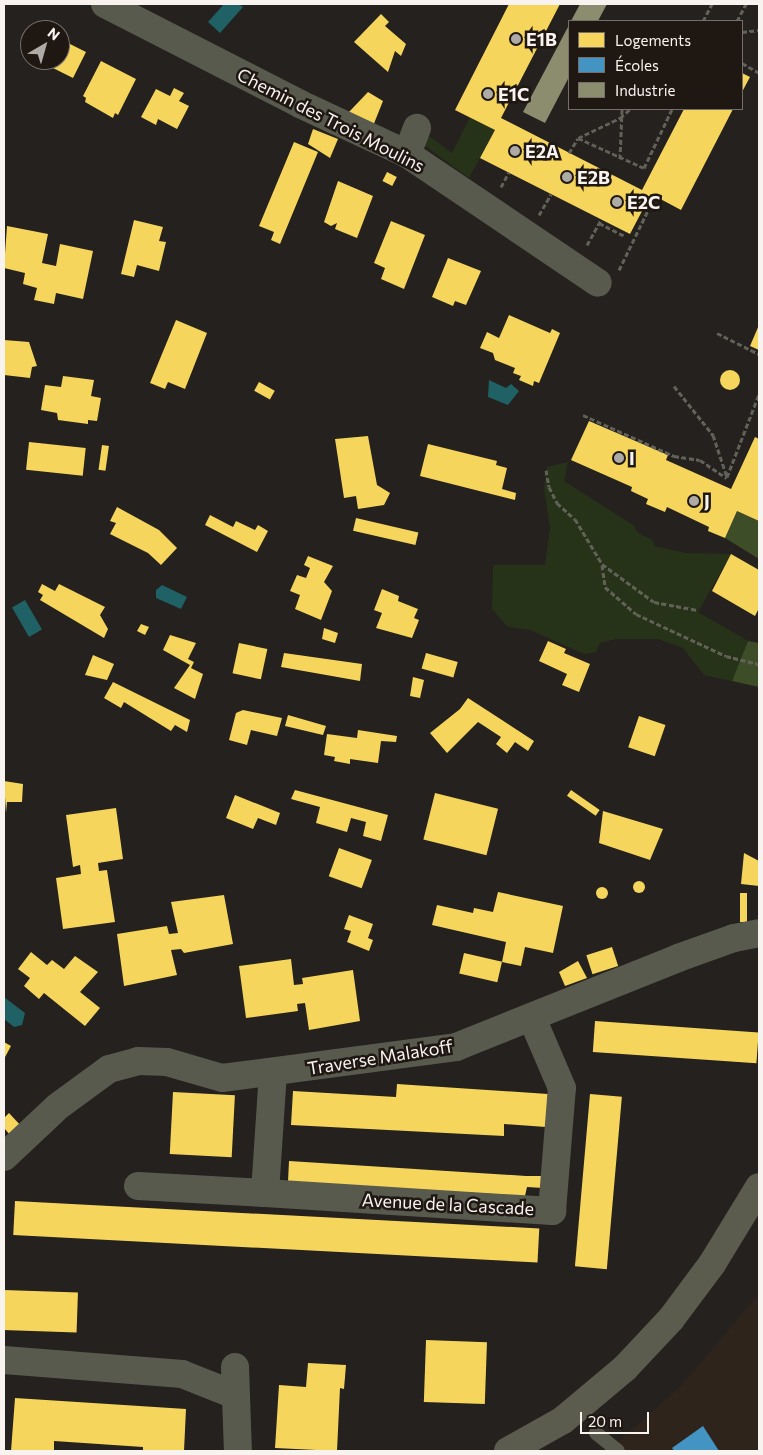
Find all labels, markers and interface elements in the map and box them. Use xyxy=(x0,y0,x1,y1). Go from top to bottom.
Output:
north arrow xyxy=(20,20,70,70)
legend xyxy=(568,20,743,110)
text: N xyxy=(45,24,63,44)
place label: E1B xyxy=(526,28,557,50)
text: Logements xyxy=(615,31,691,49)
marker: E1B xyxy=(510,33,522,45)
text: Écoles xyxy=(615,56,659,74)
street label: Chemin des Trois Moulins xyxy=(234,63,428,177)
text: Industrie xyxy=(615,81,676,99)
place label: E1C xyxy=(498,83,529,105)
marker: E1C xyxy=(482,88,494,100)
place label: E2A xyxy=(525,140,559,162)
marker: E2A xyxy=(509,145,521,157)
place label: E2B xyxy=(577,166,610,188)
marker: E2B xyxy=(561,171,573,183)
place label: E2C xyxy=(627,191,660,213)
marker: E2C xyxy=(611,196,623,208)
place label: I xyxy=(629,447,635,469)
marker: I xyxy=(613,452,625,464)
place label: J xyxy=(704,490,710,512)
marker: J xyxy=(688,495,700,507)
street label: Traverse Malakoff xyxy=(306,1035,454,1079)
street label: Avenue de la Cascade xyxy=(361,1189,535,1219)
scale bar xyxy=(583,1402,652,1434)
text: 20 m xyxy=(588,1412,622,1430)

